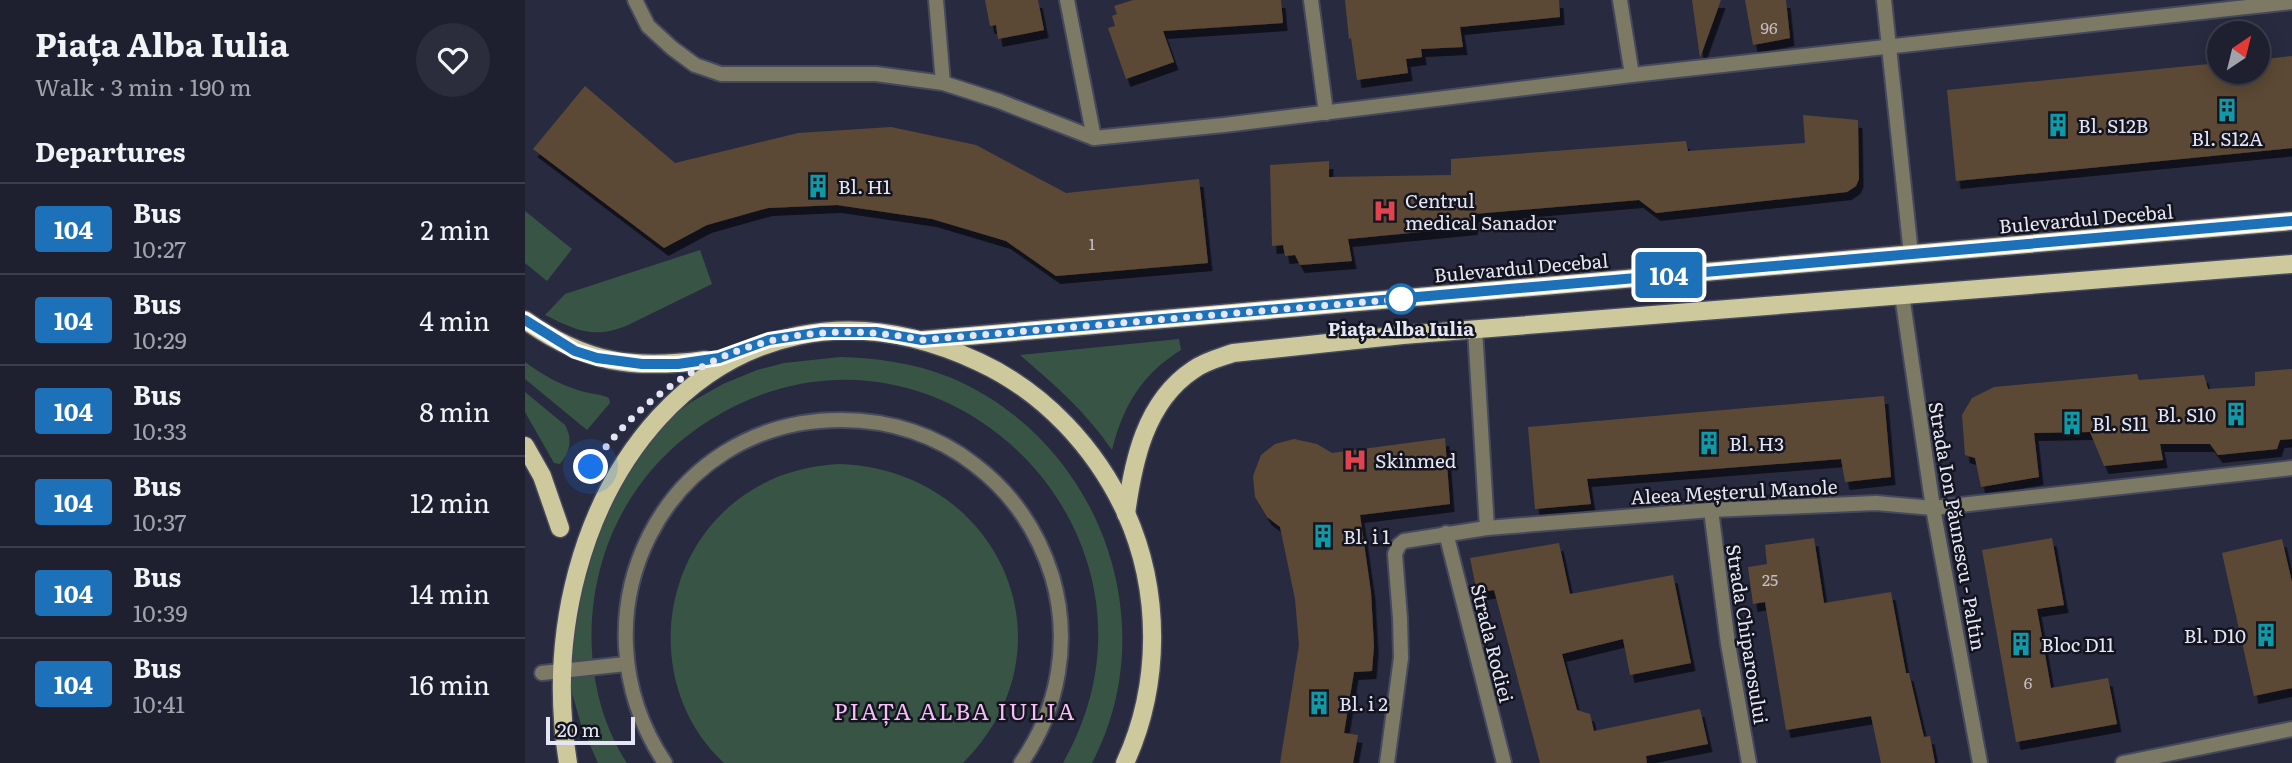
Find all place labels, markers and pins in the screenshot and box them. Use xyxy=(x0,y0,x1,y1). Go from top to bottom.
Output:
building icon: Bl. S12A xyxy=(2213,96,2241,124)
building icon: Bl. S12B xyxy=(2044,111,2072,139)
place label: Bl. S12B xyxy=(2078,111,2148,139)
place label: Bl. S12A xyxy=(2191,124,2263,152)
building icon: Bl. H1 xyxy=(804,172,832,200)
place label: Bl. H1 xyxy=(838,172,891,200)
place label: Centrul medical Sanador xyxy=(1405,186,1556,236)
hospital icon: Centrul medical Sanador xyxy=(1371,197,1399,225)
marker: Piața Alba Iulia xyxy=(1386,284,1416,314)
place label: Piața Alba Iulia xyxy=(1328,314,1474,342)
place label: Bl. S10 xyxy=(2157,400,2216,428)
building icon: Bl. S10 xyxy=(2222,400,2250,428)
building icon: Bl. S11 xyxy=(2058,409,2086,437)
place label: Bl. S11 xyxy=(2092,409,2148,437)
building icon: Bl. H3 xyxy=(1695,429,1723,457)
place label: Bl. H3 xyxy=(1729,429,1784,457)
hospital icon: Skinmed xyxy=(1341,446,1369,474)
place label: Skinmed xyxy=(1375,446,1457,474)
building icon: Bl. i 1 xyxy=(1309,522,1337,550)
place label: Bl. i 1 xyxy=(1343,522,1390,550)
place label: Bl. D10 xyxy=(2184,621,2246,649)
building icon: Bl. D10 xyxy=(2252,621,2280,649)
building icon: Bloc D11 xyxy=(2007,630,2035,658)
place label: Bloc D11 xyxy=(2041,630,2114,658)
building icon: Bl. i 2 xyxy=(1305,689,1333,717)
place label: Bl. i 2 xyxy=(1339,689,1388,717)

